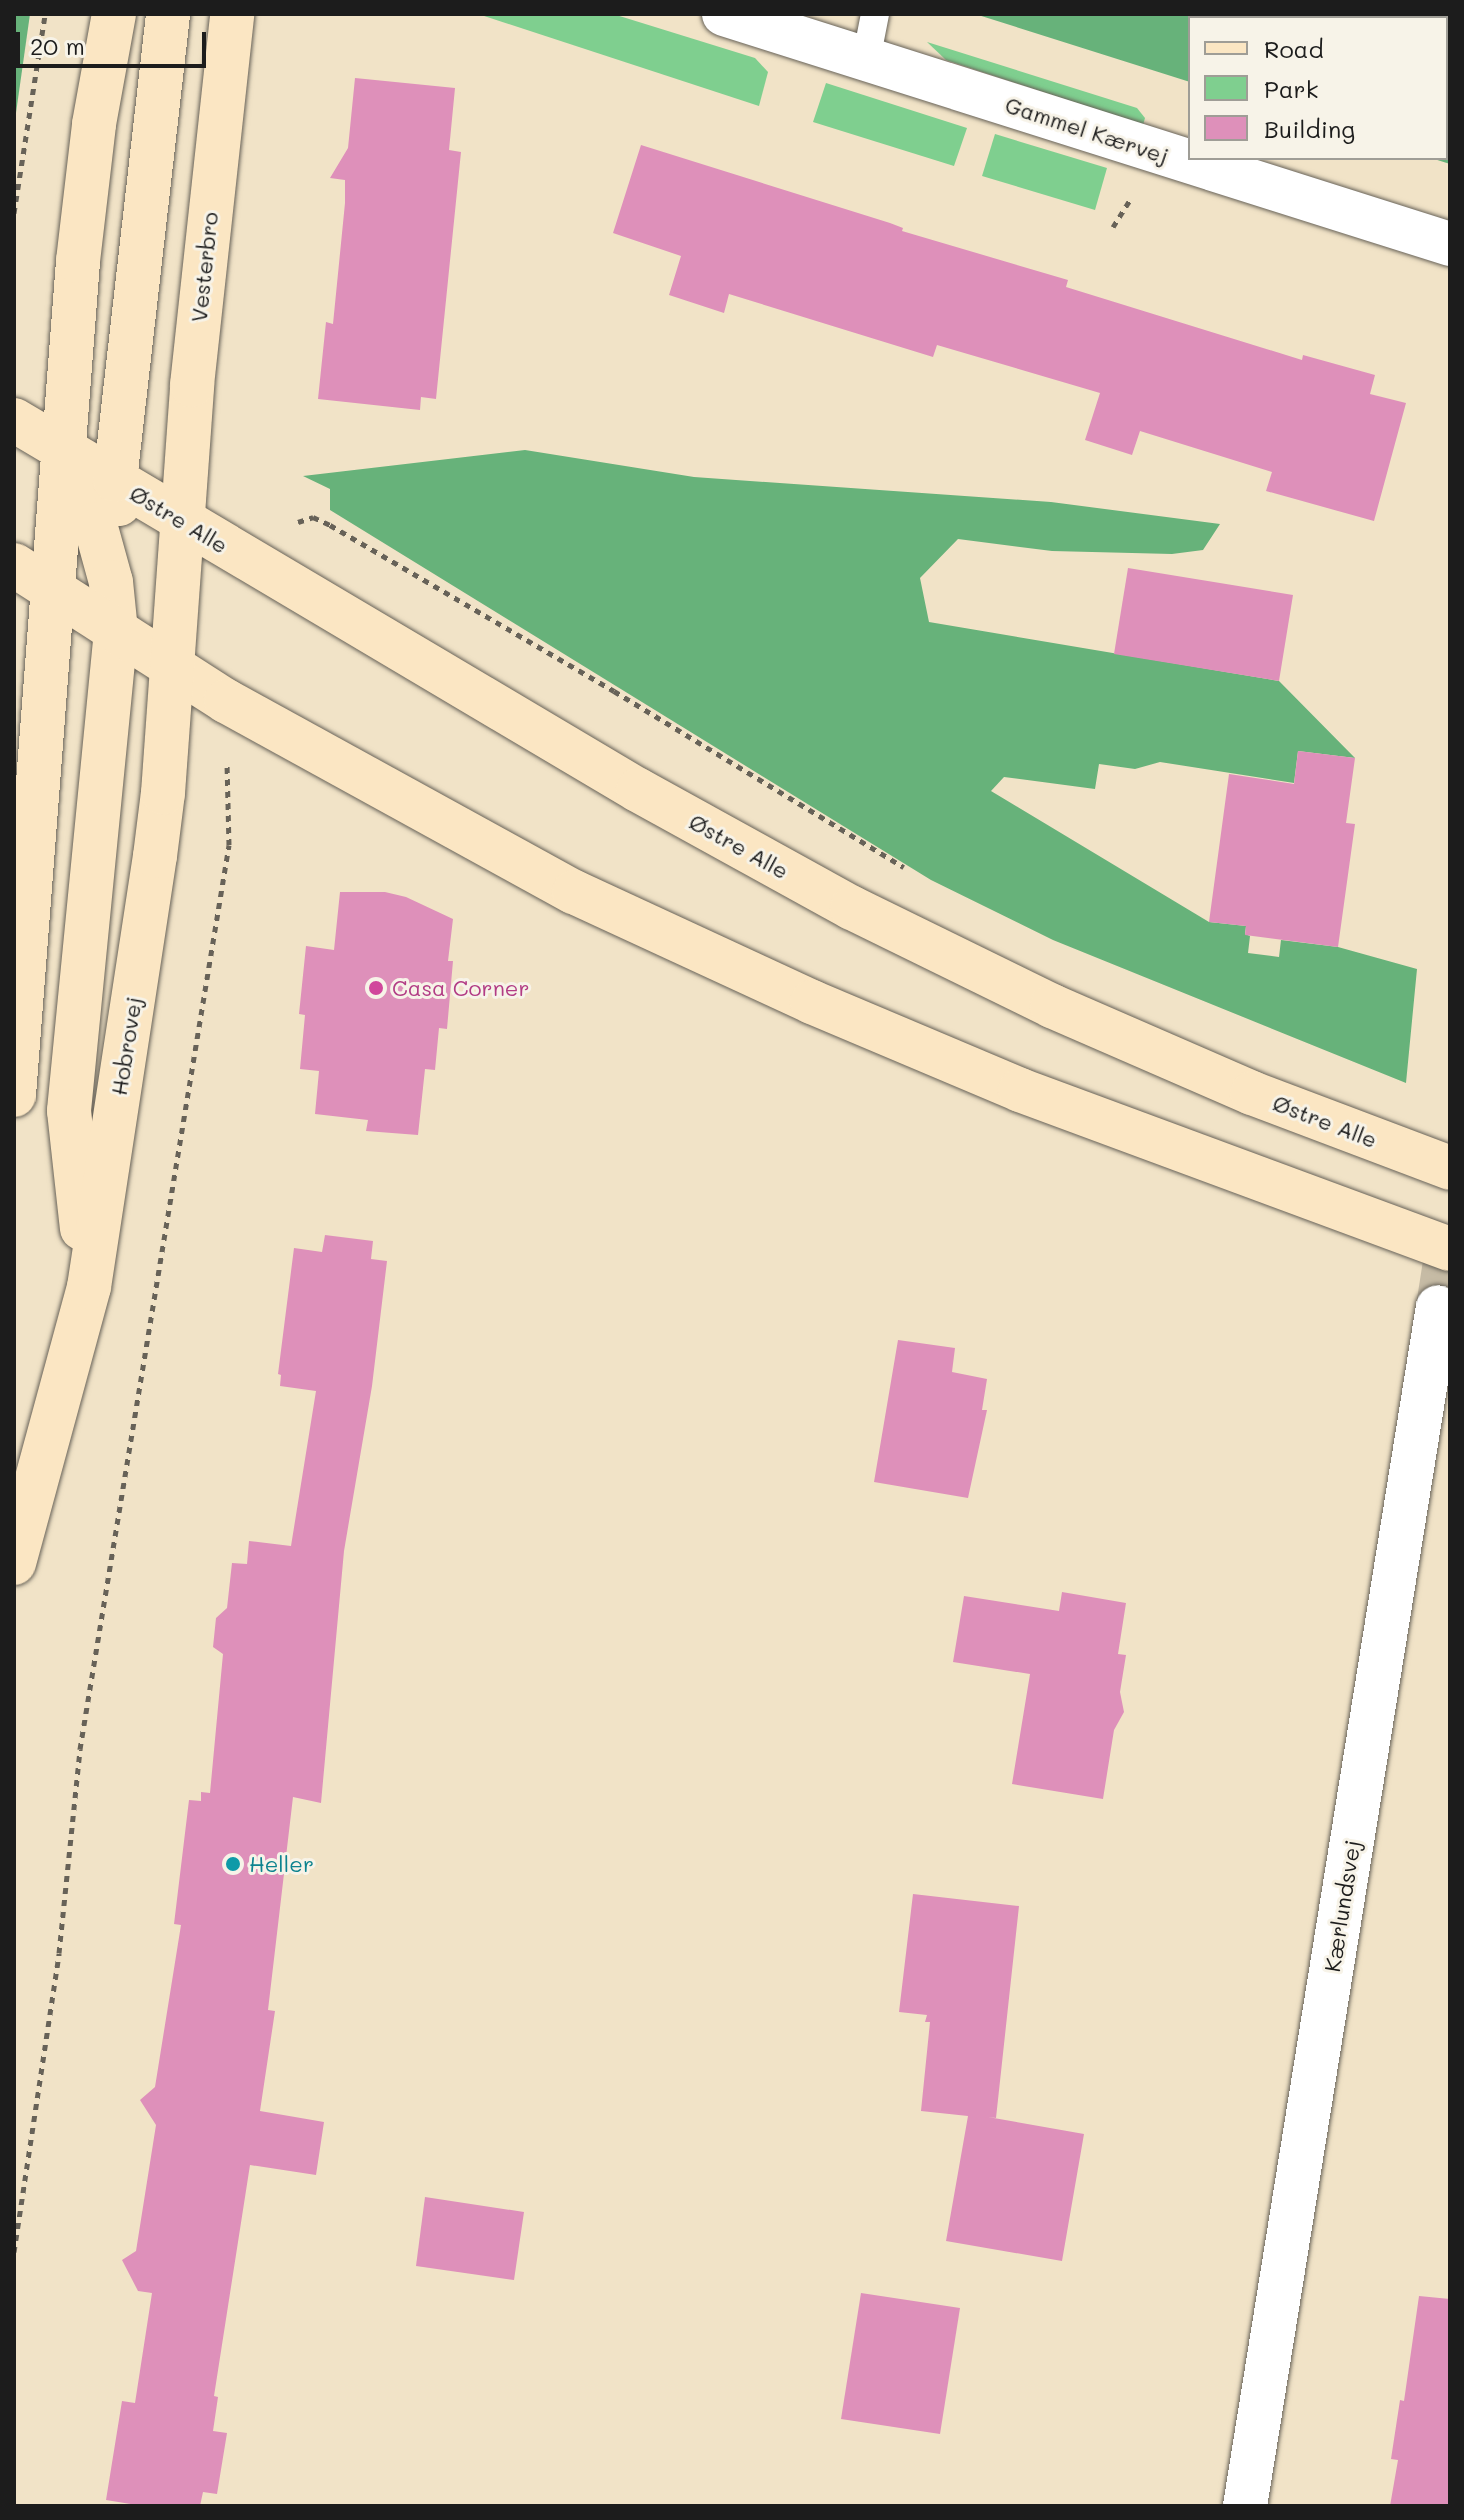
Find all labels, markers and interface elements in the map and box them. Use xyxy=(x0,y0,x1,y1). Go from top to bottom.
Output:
scale bar xyxy=(20,16,210,66)
legend xyxy=(1188,16,1448,160)
text: 20 m xyxy=(30,30,85,61)
text: Road xyxy=(1264,33,1324,64)
text: Park xyxy=(1264,73,1318,104)
street label: Gammel Kærvej xyxy=(1002,91,1172,169)
text: Building xyxy=(1264,113,1355,144)
street label: Vesterbro xyxy=(185,210,223,324)
street label: Østre Alle xyxy=(125,480,233,558)
street label: Østre Alle xyxy=(685,808,793,884)
place label: Casa Corner xyxy=(392,975,529,1001)
marker: Casa Corner xyxy=(367,979,385,997)
street label: Hobrovej xyxy=(105,995,147,1097)
street label: Østre Alle xyxy=(1269,1089,1381,1153)
street label: Kærlundsvej xyxy=(1319,1838,1365,1974)
place label: Heller xyxy=(249,1851,314,1877)
marker: Heller xyxy=(224,1855,242,1873)

